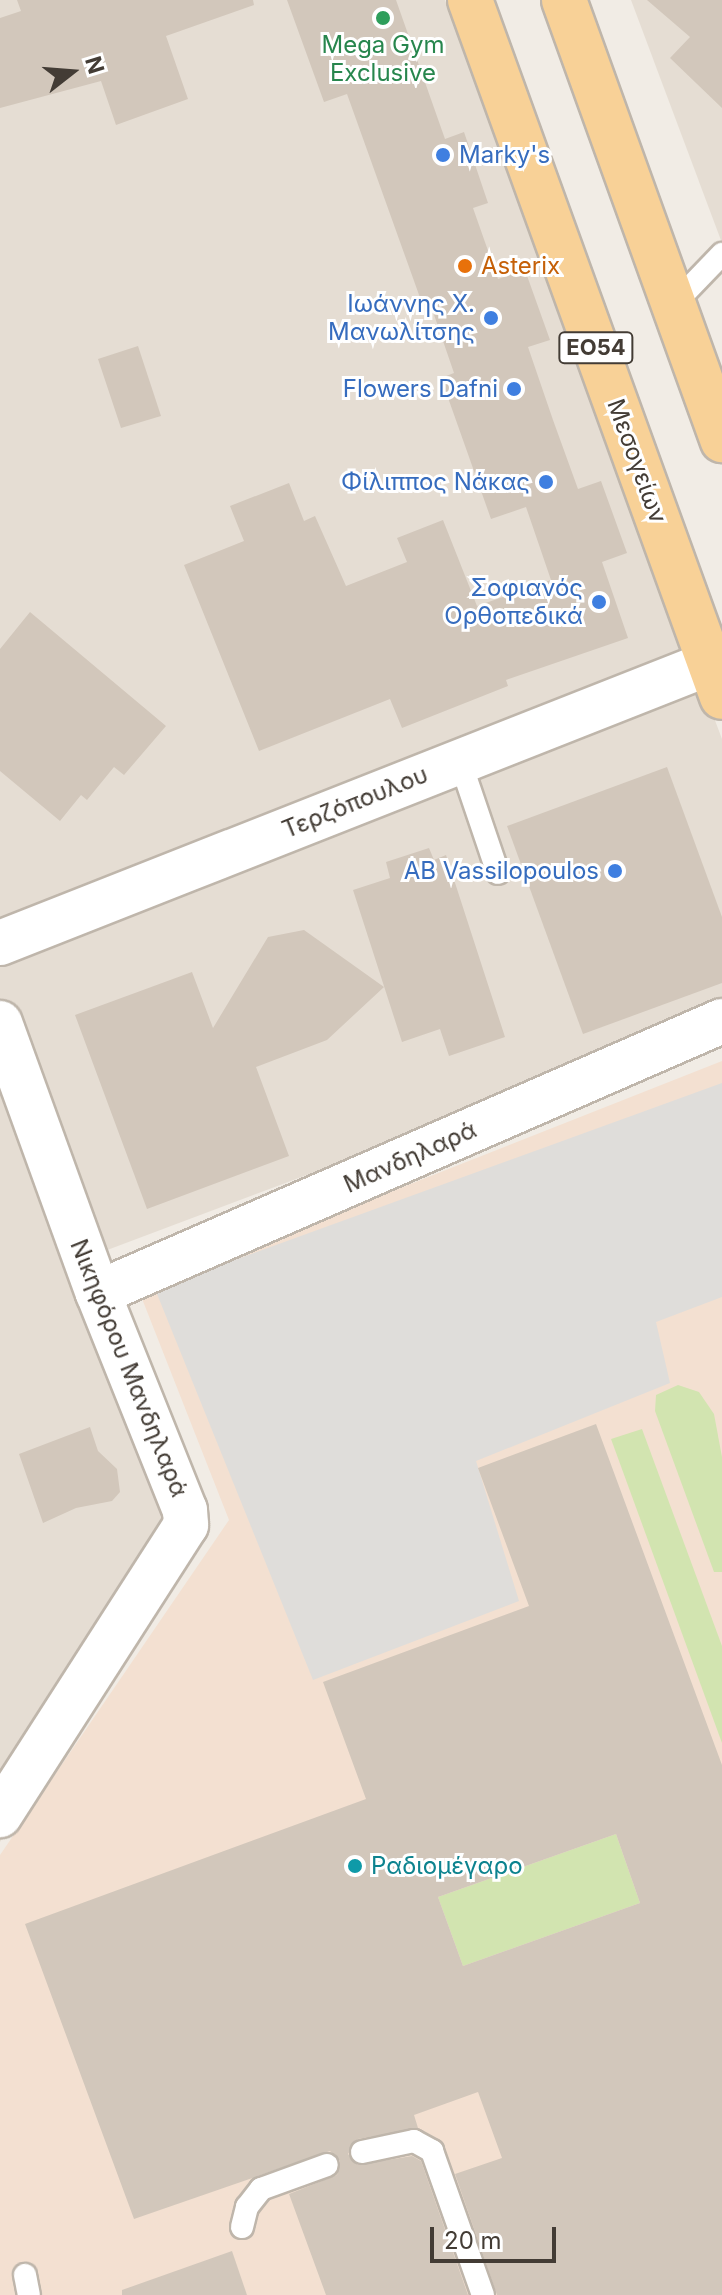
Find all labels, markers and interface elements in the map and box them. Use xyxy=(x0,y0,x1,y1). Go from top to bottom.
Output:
marker: Mega Gym Exclusive xyxy=(374,9,392,27)
place label: Mega Gym Exclusive xyxy=(321,31,445,87)
north arrow xyxy=(32,32,112,112)
text: N xyxy=(80,53,110,77)
place label: Marky's xyxy=(459,141,550,169)
marker: Marky's xyxy=(434,146,452,164)
place label: Asterix xyxy=(481,252,560,280)
marker: Asterix xyxy=(456,257,474,275)
place label: Ιωάννης Χ. Μανωλίτσης xyxy=(328,290,475,346)
marker: Ιωάννης Χ. Μανωλίτσης xyxy=(482,309,500,327)
road number: ΕΟ54 xyxy=(558,330,634,366)
place label: Flowers Dafni xyxy=(343,375,498,403)
marker: Flowers Dafni xyxy=(505,380,523,398)
street label: Μεσογείων xyxy=(601,395,673,527)
place label: Φίλιππος Νάκας xyxy=(341,468,530,496)
marker: Φίλιππος Νάκας xyxy=(537,473,555,491)
place label: Σοφιανός Ορθοπεδικά xyxy=(444,574,583,630)
marker: Σοφιανός Ορθοπεδικά xyxy=(590,593,608,611)
street label: Τερζόπουλου xyxy=(278,760,432,844)
place label: AB Vassilopoulos xyxy=(404,857,599,885)
marker: AB Vassilopoulos xyxy=(606,862,624,880)
street label: Μανδηλαρά xyxy=(339,1115,481,1199)
street label: Νικηφόρου Μανδηλαρά xyxy=(64,1235,194,1501)
place label: Ραδιομέγαρο xyxy=(371,1852,523,1880)
marker: Ραδιομέγαρο xyxy=(346,1857,364,1875)
scale bar xyxy=(434,2211,560,2261)
text: 20 m xyxy=(444,2226,502,2255)

